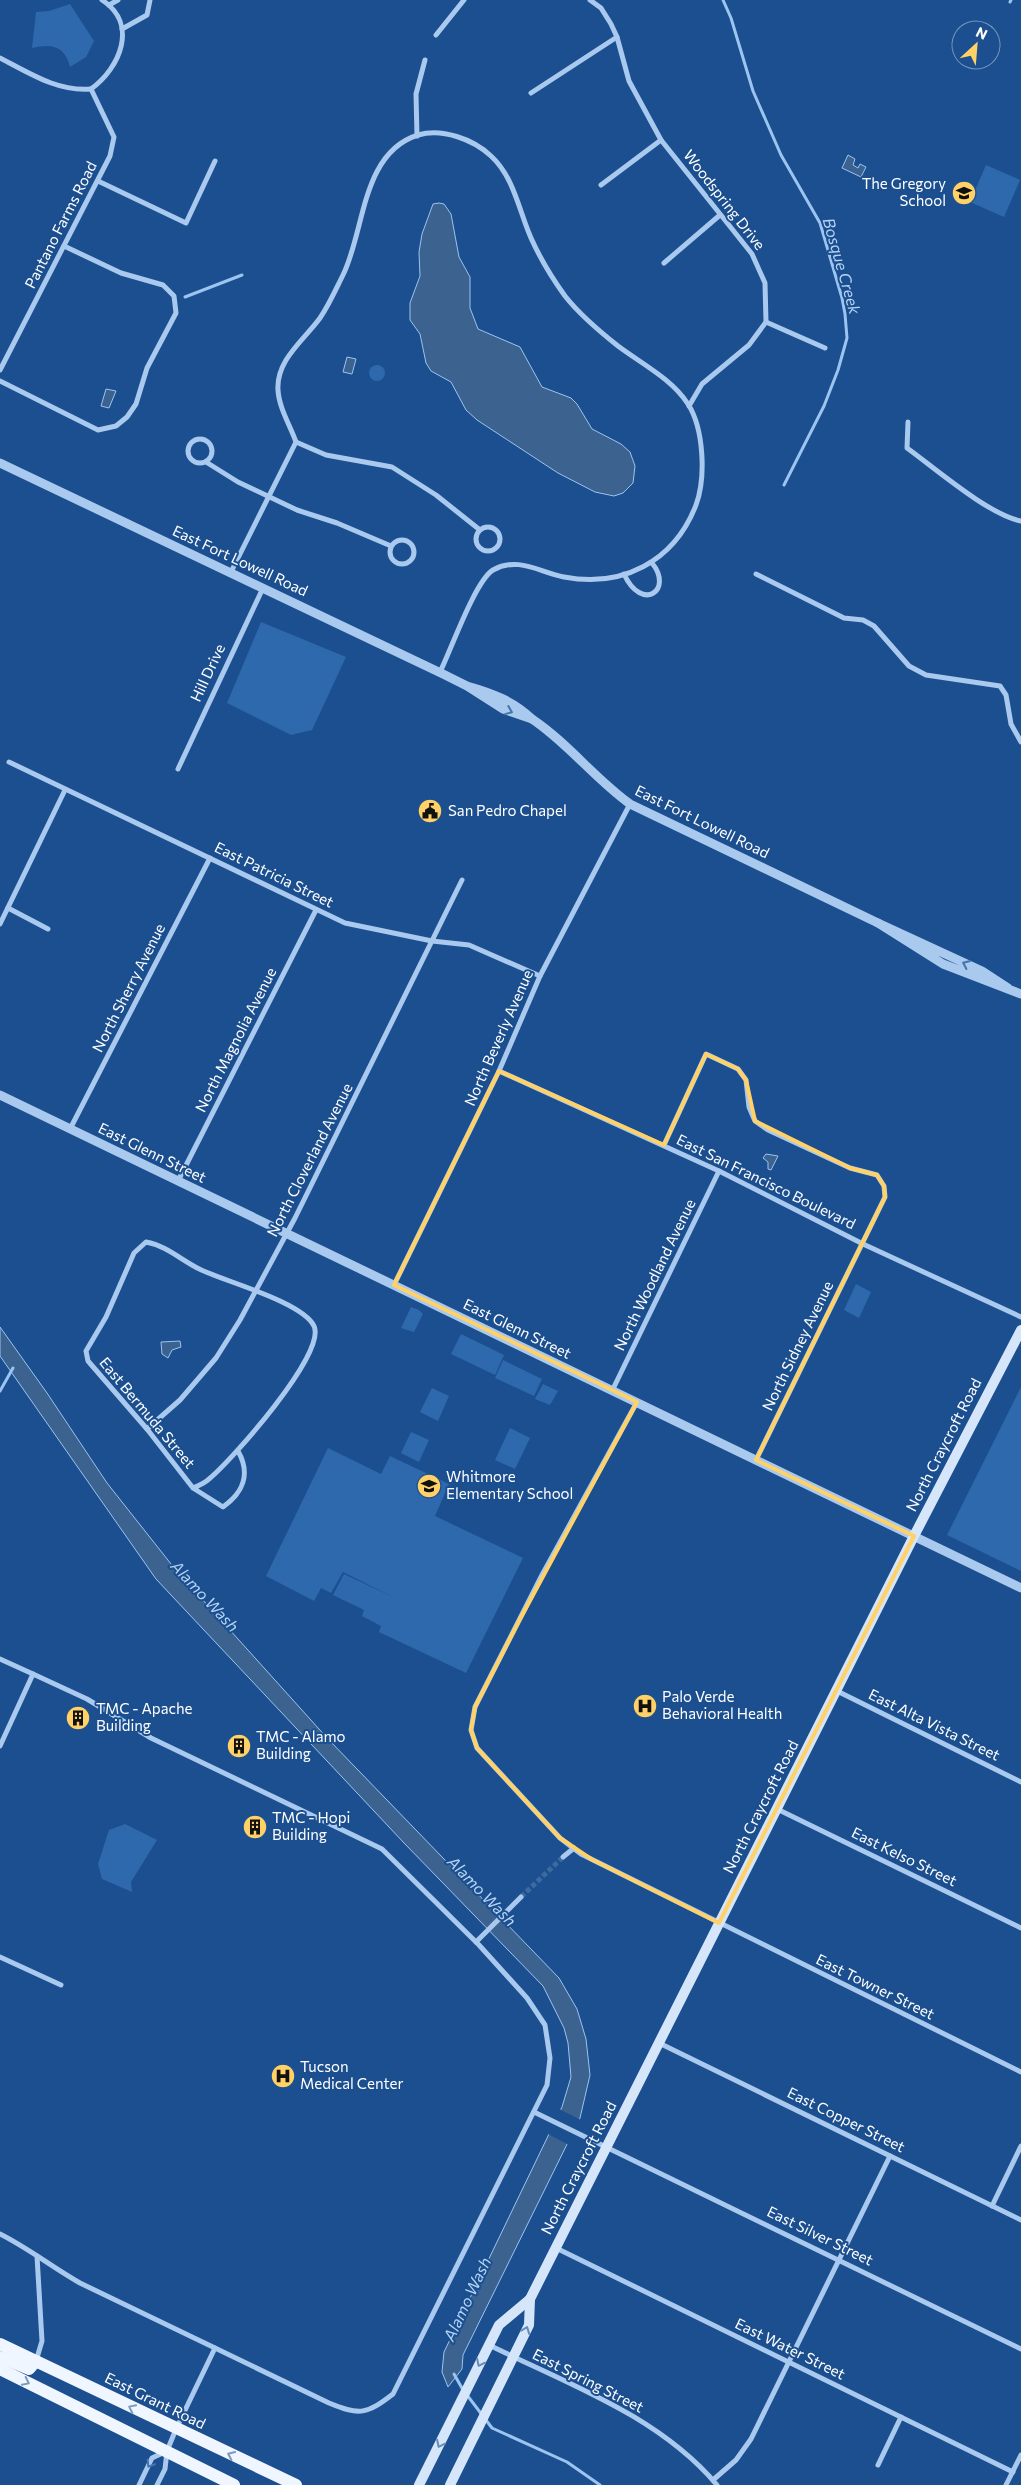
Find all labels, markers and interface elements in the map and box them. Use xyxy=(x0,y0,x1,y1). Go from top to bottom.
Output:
north arrow xyxy=(951,20,1001,70)
text: N xyxy=(973,23,990,43)
street label: Woodspring Drive xyxy=(680,146,770,253)
street label: Pantano Farms Road xyxy=(20,158,100,291)
place label: The Gregory School xyxy=(862,174,946,209)
school or university icon: The Gregory School xyxy=(951,180,977,206)
water label: Bosque Creek xyxy=(820,215,865,317)
street label: East Fort Lowell Road xyxy=(170,521,311,599)
street label: Hill Drive xyxy=(186,641,228,704)
one-way arrow xyxy=(504,704,513,715)
street label: East Fort Lowell Road xyxy=(632,781,773,861)
public building icon: San Pedro Chapel xyxy=(417,798,443,824)
place label: San Pedro Chapel xyxy=(448,801,567,819)
street label: East Patricia Street xyxy=(212,837,337,911)
street label: North Sherry Avenue xyxy=(88,920,168,1055)
one-way arrow xyxy=(962,959,971,970)
street label: North Magnolia Avenue xyxy=(191,964,279,1115)
street label: North Beverly Avenue xyxy=(460,967,536,1108)
street label: North Cloverland Avenue xyxy=(263,1080,356,1239)
street label: East Glenn Street xyxy=(96,1118,209,1186)
street label: East San Francisco Boulevard xyxy=(674,1130,859,1232)
street label: North Woodland Avenue xyxy=(610,1196,699,1353)
street label: North Sidney Avenue xyxy=(758,1278,836,1413)
street label: East Glenn Street xyxy=(461,1294,574,1362)
street label: East Bermuda Street xyxy=(96,1353,199,1472)
street label: North Craycroft Road xyxy=(902,1375,985,1514)
place label: Whitmore Elementary School xyxy=(446,1467,573,1502)
school or university icon: Whitmore Elementary School xyxy=(416,1473,442,1499)
water label: Alamo Wash xyxy=(167,1555,243,1635)
street label: East Alta Vista Street xyxy=(866,1684,1003,1764)
place label: Palo Verde Behavioral Health xyxy=(662,1687,782,1722)
hospital icon: Palo Verde Behavioral Health xyxy=(632,1693,658,1719)
place label: TMC - Apache Building xyxy=(96,1699,193,1734)
building icon: TMC - Apache Building xyxy=(65,1705,91,1731)
place label: TMC - Alamo Building xyxy=(256,1727,346,1762)
building icon: TMC - Alamo Building xyxy=(226,1733,252,1759)
street label: North Craycroft Road xyxy=(719,1737,802,1876)
place label: TMC - Hopi Building xyxy=(272,1808,350,1843)
building icon: TMC - Hopi Building xyxy=(242,1814,268,1840)
street label: East Kelso Street xyxy=(849,1823,960,1889)
water label: Alamo Wash xyxy=(443,1851,521,1930)
street label: East Towner Street xyxy=(813,1950,938,2023)
place label: Tucson Medical Center xyxy=(300,2057,403,2092)
hospital icon: Tucson Medical Center xyxy=(270,2063,296,2089)
street label: East Copper Street xyxy=(785,2083,908,2155)
street label: North Craycroft Road xyxy=(537,2098,620,2237)
street label: East Silver Street xyxy=(765,2202,876,2269)
water label: Alamo Wash xyxy=(438,2254,494,2345)
street label: East Water Street xyxy=(733,2314,848,2383)
one-way arrow xyxy=(520,2326,530,2335)
street label: East Spring Street xyxy=(530,2344,647,2416)
one-way arrow xyxy=(476,2358,486,2367)
street label: East Grant Road xyxy=(102,2368,209,2432)
one-way arrow xyxy=(21,2376,30,2386)
one-way arrow xyxy=(128,2403,137,2414)
one-way arrow xyxy=(436,2439,446,2448)
one-way arrow xyxy=(227,2451,236,2461)
one-way arrow xyxy=(147,2459,157,2468)

